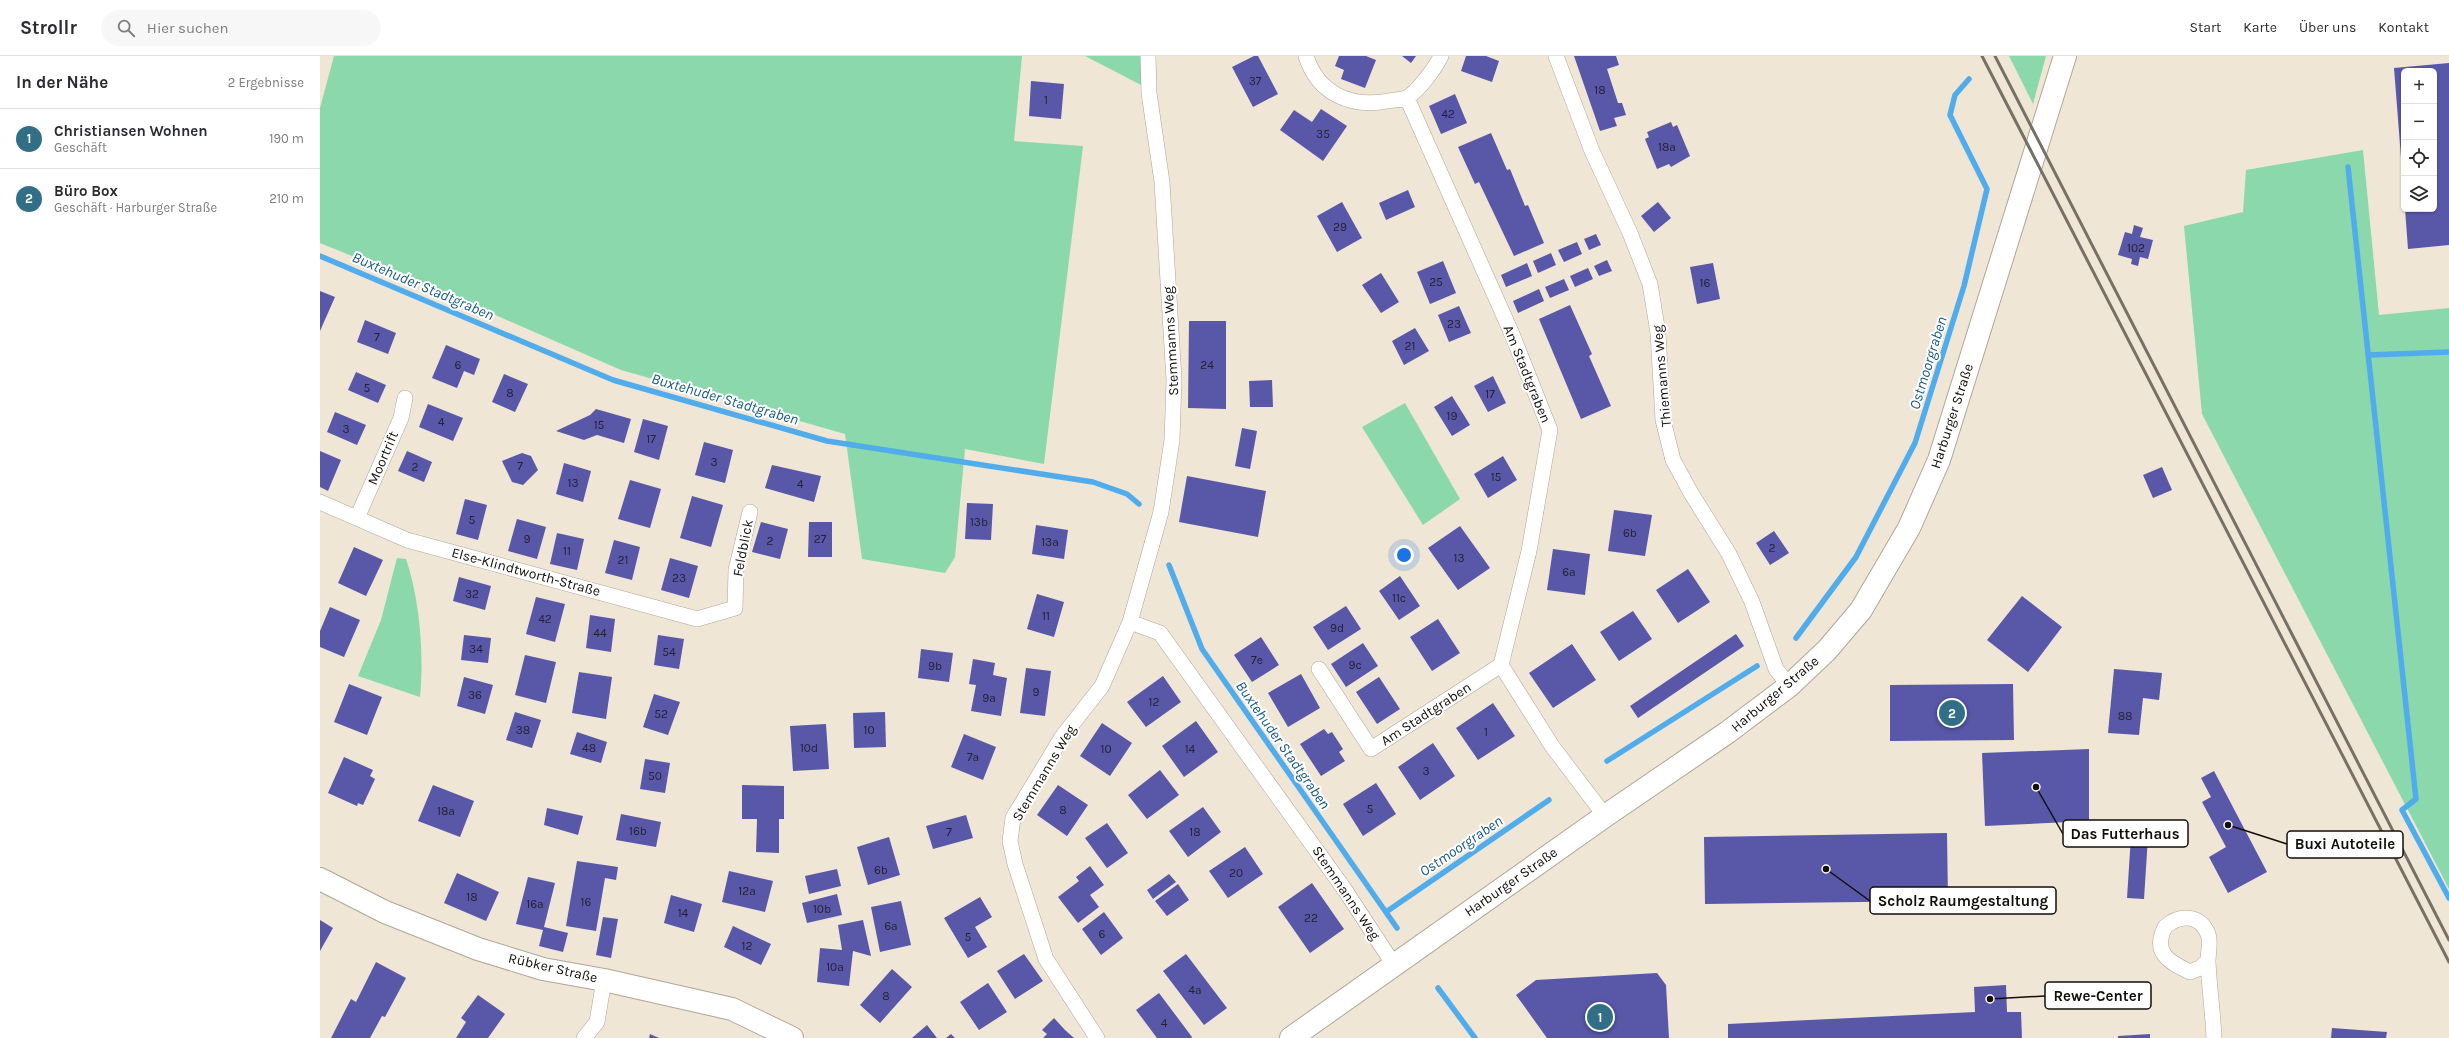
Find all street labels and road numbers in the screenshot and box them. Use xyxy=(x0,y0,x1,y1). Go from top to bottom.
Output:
street label: Stemmanns Weg xyxy=(1160,286,1182,396)
street label: Am Stadtgraben xyxy=(1500,323,1554,425)
street label: Thiemanns Weg xyxy=(1649,324,1675,428)
street label: Harburger Straße xyxy=(1927,361,1977,471)
street label: Moortrift xyxy=(364,429,402,487)
street label: Feldblick xyxy=(729,518,757,578)
street label: Else-Klindtworth-Straße xyxy=(450,544,602,600)
street label: Harburger Straße xyxy=(1728,652,1822,736)
street label: Am Stadtgraben xyxy=(1378,679,1474,749)
street label: Stemmanns Weg xyxy=(1008,722,1080,824)
street label: Stemmanns Weg xyxy=(1308,843,1384,943)
street label: Harburger Straße xyxy=(1461,844,1561,920)
street label: Rübker Straße xyxy=(507,949,599,987)

